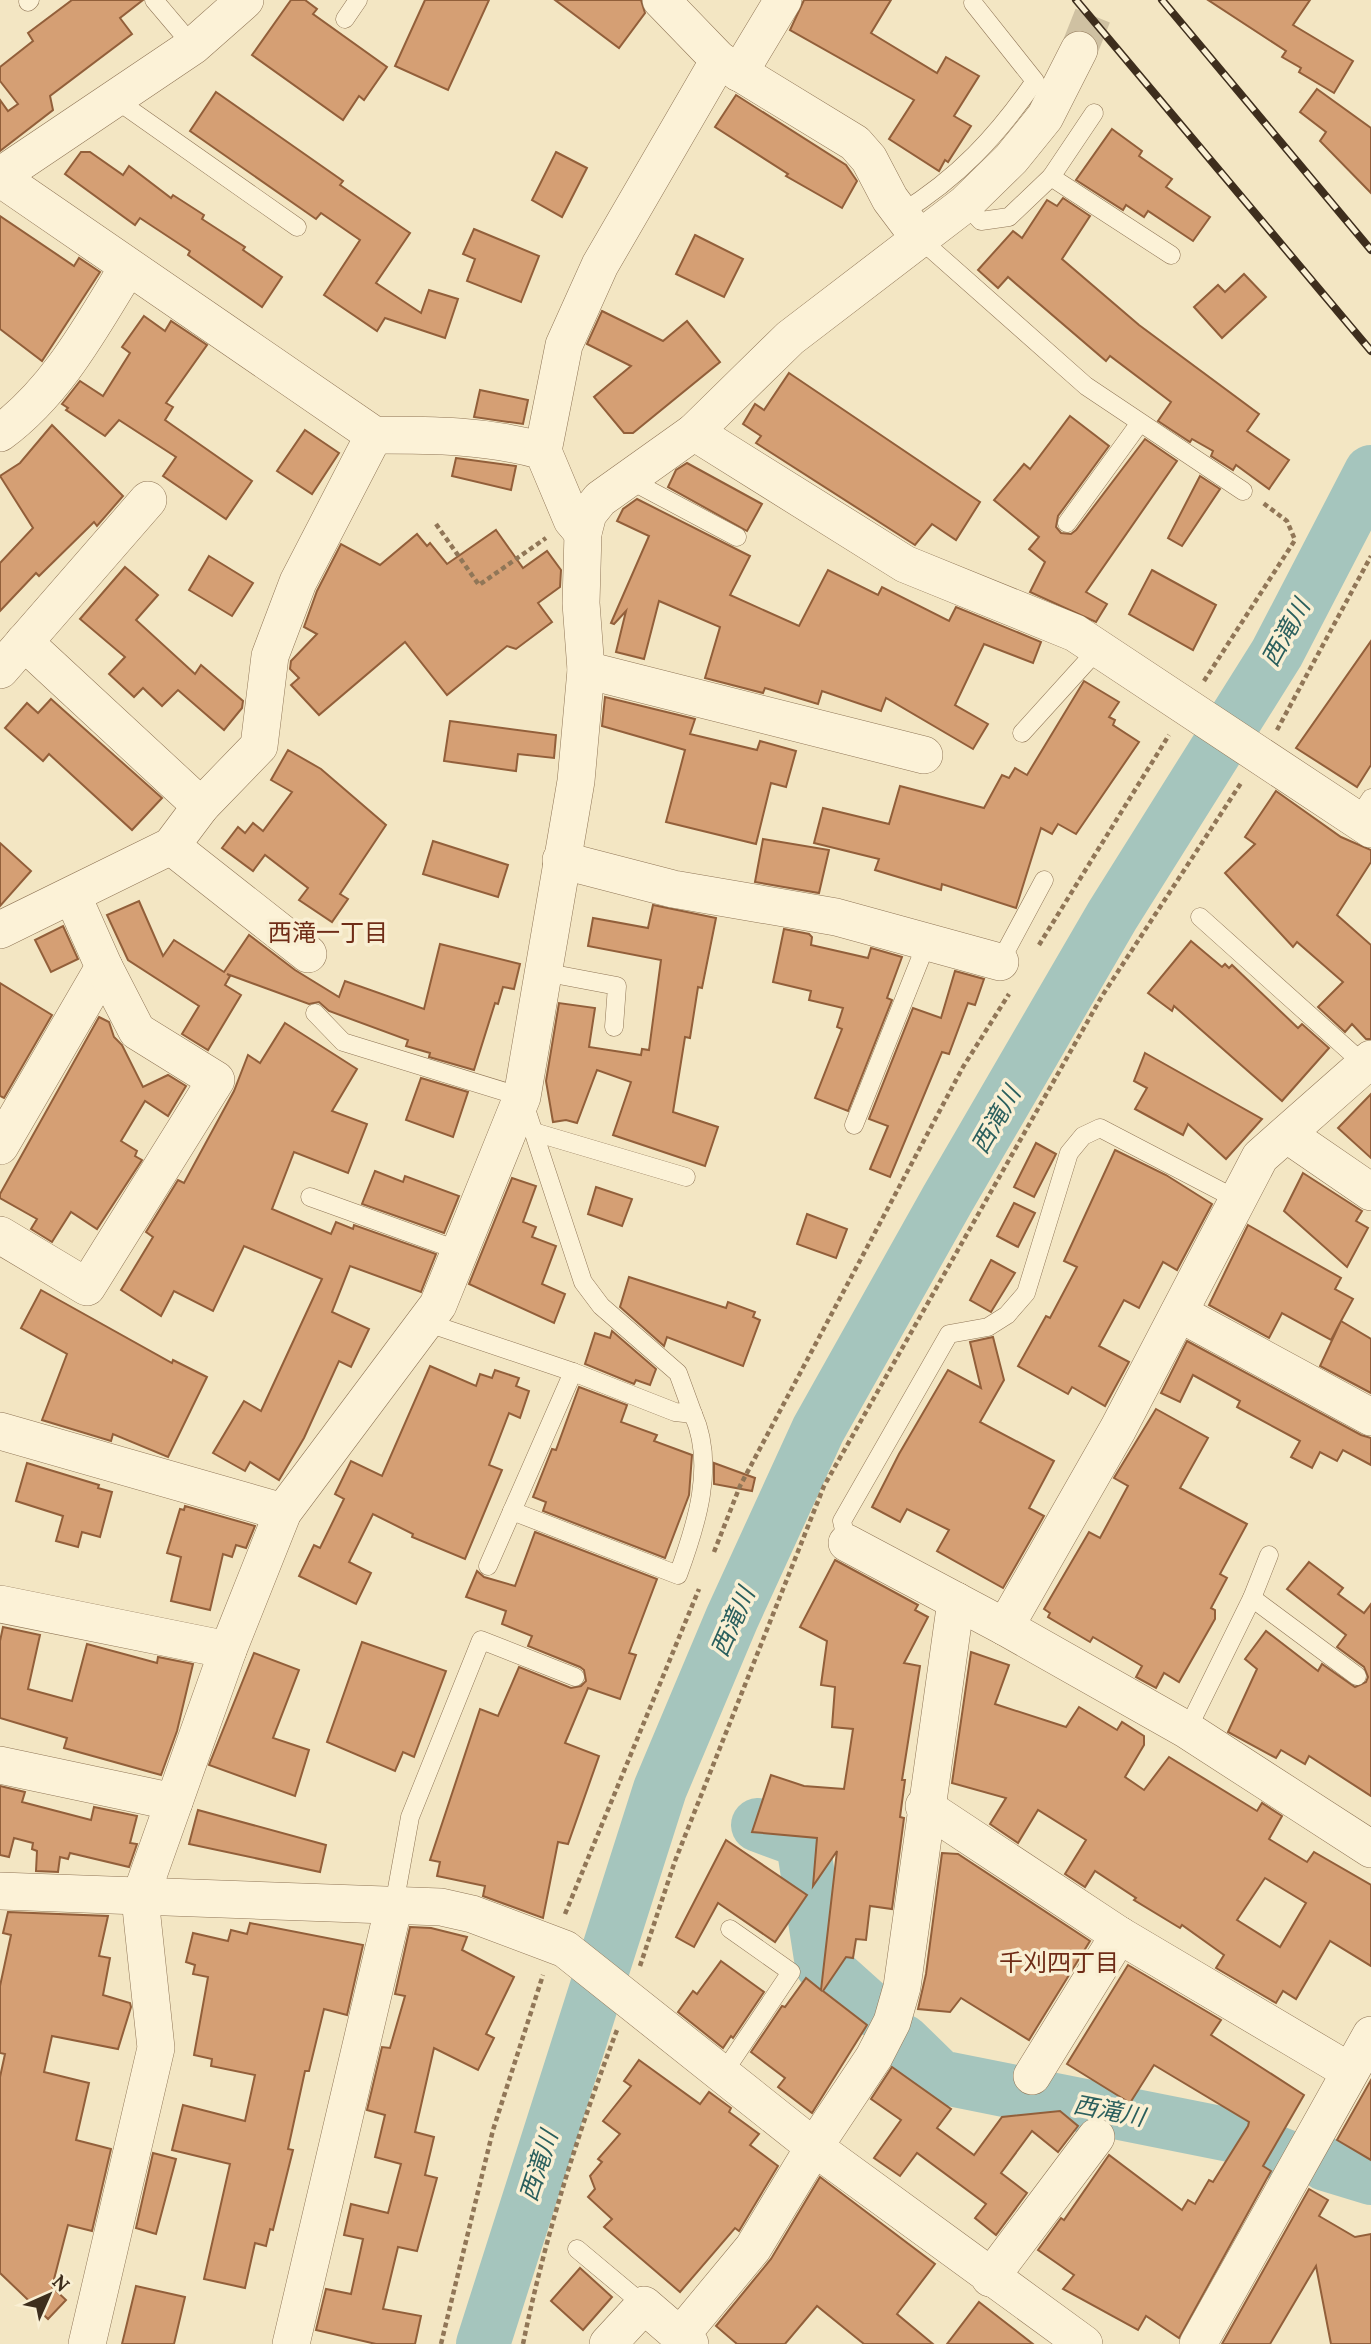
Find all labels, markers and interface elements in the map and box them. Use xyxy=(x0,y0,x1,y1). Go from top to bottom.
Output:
water label: 西滝川 xyxy=(1255,591,1318,672)
district label: 西滝一丁目 xyxy=(268,917,388,948)
water label: 西滝川 xyxy=(964,1078,1028,1159)
water label: 西滝川 xyxy=(704,1580,763,1661)
district label: 千刈四丁目 xyxy=(999,1947,1119,1978)
water label: 西滝川 xyxy=(1071,2088,1150,2133)
water label: 西滝川 xyxy=(513,2124,565,2205)
north arrow xyxy=(14,2260,84,2330)
text: N xyxy=(47,2269,75,2297)

